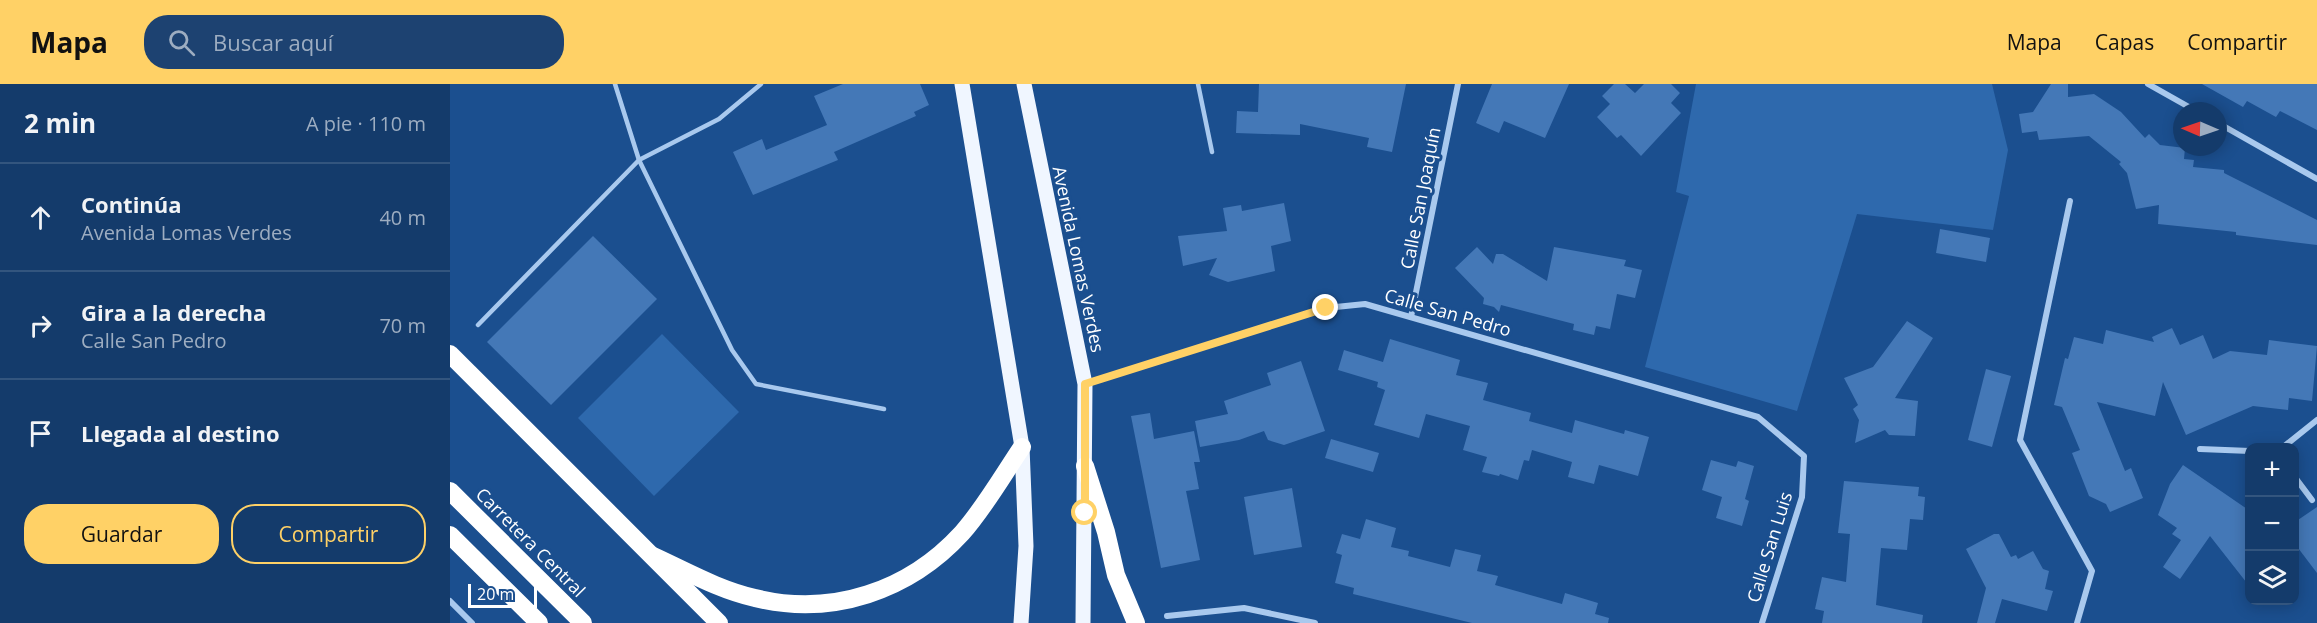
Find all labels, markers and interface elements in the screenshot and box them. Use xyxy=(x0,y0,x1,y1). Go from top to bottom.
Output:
search box xyxy=(144,15,564,69)
text: Mapa xyxy=(30,23,108,61)
icon: search xyxy=(165,26,198,59)
text: Buscar aquí xyxy=(213,27,333,57)
text: Mapa xyxy=(2007,28,2062,56)
text: Capas xyxy=(2095,28,2154,56)
text: Compartir xyxy=(2187,28,2287,56)
north arrow xyxy=(2173,102,2227,156)
text: 2 min xyxy=(24,105,96,141)
text: A pie · 110 m xyxy=(306,110,426,137)
street label: Calle San Joaquín xyxy=(1394,125,1446,271)
street label: Avenida Lomas Verdes xyxy=(1048,164,1110,354)
text: Continúa xyxy=(81,189,182,219)
icon: ahead xyxy=(24,201,57,234)
text: 40 m xyxy=(379,204,426,231)
text: Avenida Lomas Verdes xyxy=(81,219,292,246)
street label: Calle San Pedro xyxy=(1382,282,1514,342)
route end xyxy=(1312,294,1338,320)
text: Gira a la derecha xyxy=(81,297,266,327)
icon: right xyxy=(24,309,57,342)
text: 70 m xyxy=(379,312,426,339)
text: Calle San Pedro xyxy=(81,327,226,354)
icon: arrive xyxy=(24,417,57,450)
text: Llegada al destino xyxy=(81,418,280,448)
map controls xyxy=(2245,443,2299,605)
button: + xyxy=(2245,443,2299,497)
street label: Carretera Central xyxy=(471,482,591,602)
street label: Calle San Luis xyxy=(1741,489,1797,605)
button: − xyxy=(2245,497,2299,551)
route start xyxy=(1071,499,1097,525)
button: Guardar xyxy=(24,504,219,564)
button: Compartir xyxy=(231,504,426,564)
button: layers xyxy=(2245,551,2299,605)
scale bar xyxy=(468,581,537,608)
text: 20 m xyxy=(477,583,514,605)

